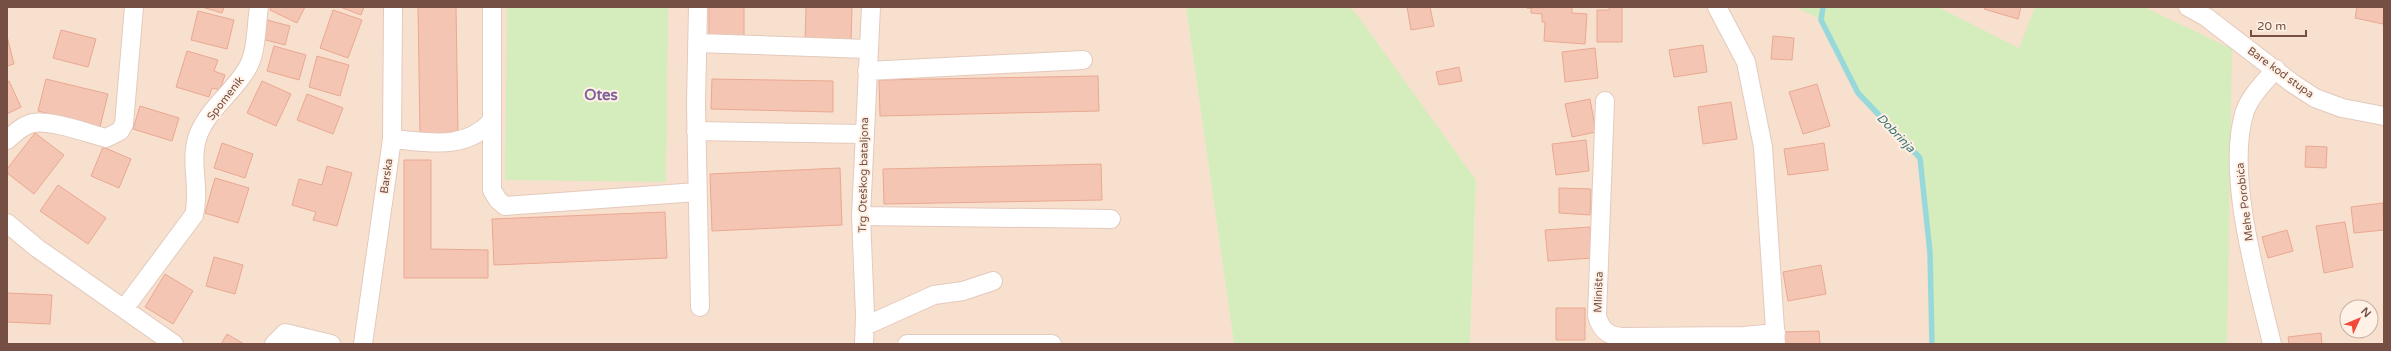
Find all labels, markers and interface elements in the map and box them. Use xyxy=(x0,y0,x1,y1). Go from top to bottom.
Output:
scale bar xyxy=(2251,12,2306,38)
text: 20 m xyxy=(2257,19,2286,33)
street label: Bare kod stupa xyxy=(2245,44,2316,101)
street label: Spomenik xyxy=(204,74,247,123)
district label: Otes xyxy=(584,86,618,104)
water label: Dobrinja xyxy=(1874,111,1918,155)
street label: Trg Oteškog bataljona xyxy=(856,117,871,233)
street label: Barska xyxy=(378,158,395,194)
street label: Mehe Porobića xyxy=(2233,162,2256,242)
street label: Mliništa xyxy=(1591,271,1606,313)
north arrow xyxy=(2339,299,2379,339)
text: N xyxy=(2358,305,2374,320)

